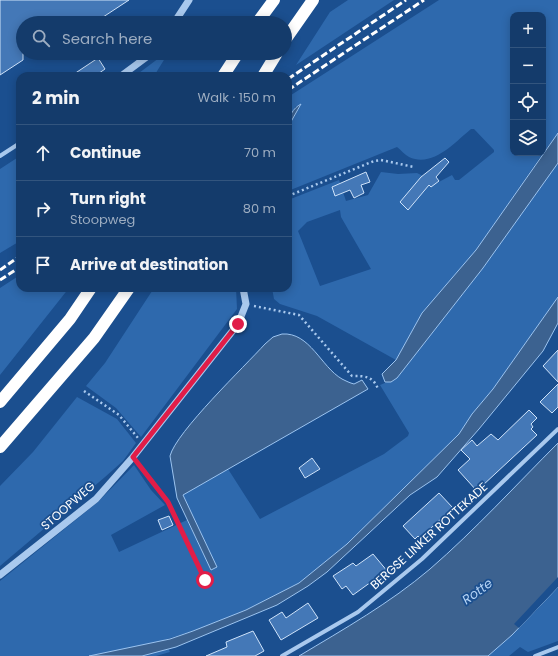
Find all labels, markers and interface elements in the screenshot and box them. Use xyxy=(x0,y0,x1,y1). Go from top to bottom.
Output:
map controls xyxy=(510,12,546,156)
button: + xyxy=(510,12,546,48)
search box xyxy=(16,16,292,60)
icon: search xyxy=(30,27,52,49)
text: Search here xyxy=(62,28,152,49)
button: − xyxy=(510,48,546,84)
button: locate xyxy=(510,84,546,120)
text: 2 min xyxy=(32,86,80,110)
text: Walk · 150 m xyxy=(198,88,276,107)
button: layers xyxy=(510,120,546,156)
icon: ahead xyxy=(32,142,54,164)
text: Continue xyxy=(70,142,141,163)
text: 70 m xyxy=(244,143,276,162)
text: Turn right xyxy=(70,188,146,209)
icon: right xyxy=(32,198,54,220)
text: 80 m xyxy=(243,199,276,218)
text: Stoopweg xyxy=(70,210,135,229)
icon: arrive xyxy=(32,254,54,276)
text: Arrive at destination xyxy=(70,254,228,275)
route end xyxy=(229,315,247,333)
street label: STOOPWEG xyxy=(37,477,98,534)
street label: BERGSE LINKER ROTTEKADE xyxy=(366,478,491,593)
route start xyxy=(196,571,214,589)
water label: Rotte xyxy=(458,574,497,609)

